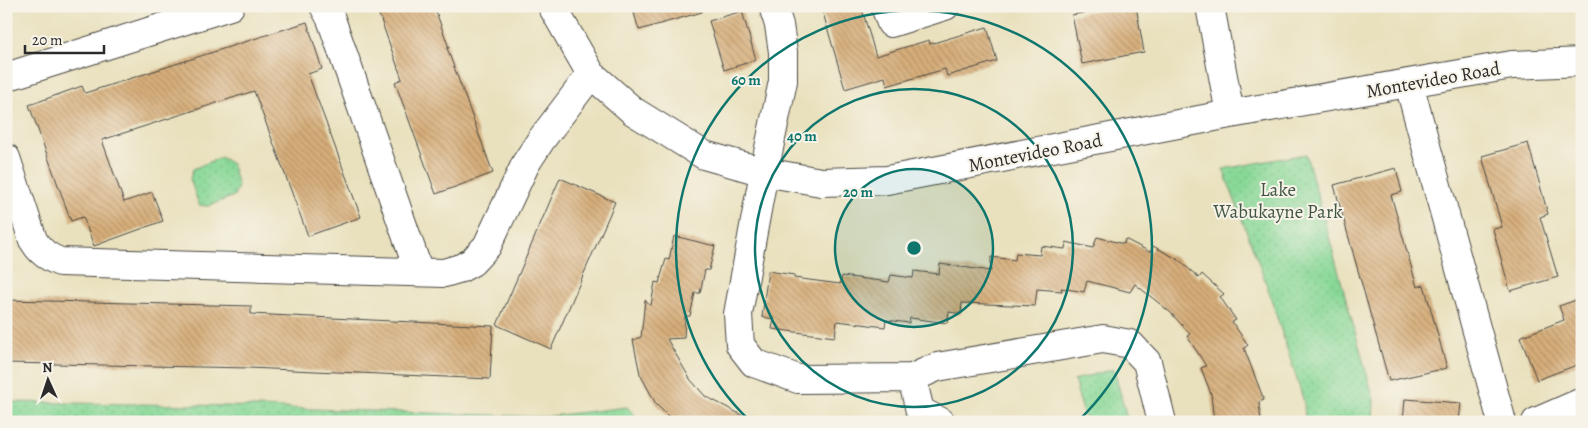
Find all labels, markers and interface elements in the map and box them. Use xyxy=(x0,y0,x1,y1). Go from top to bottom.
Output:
scale bar xyxy=(25,22,104,54)
text: 20 m xyxy=(32,30,63,50)
street label: Montevideo Road xyxy=(1364,55,1503,105)
text: 60 m xyxy=(731,70,761,90)
text: 40 m xyxy=(787,126,817,146)
street label: Montevideo Road xyxy=(966,127,1105,179)
park label: Lake Wabukayne Park xyxy=(1212,177,1343,225)
text: 20 m xyxy=(843,182,873,202)
centre of rings xyxy=(905,239,923,257)
north arrow xyxy=(22,356,72,406)
text: N xyxy=(42,358,53,377)

